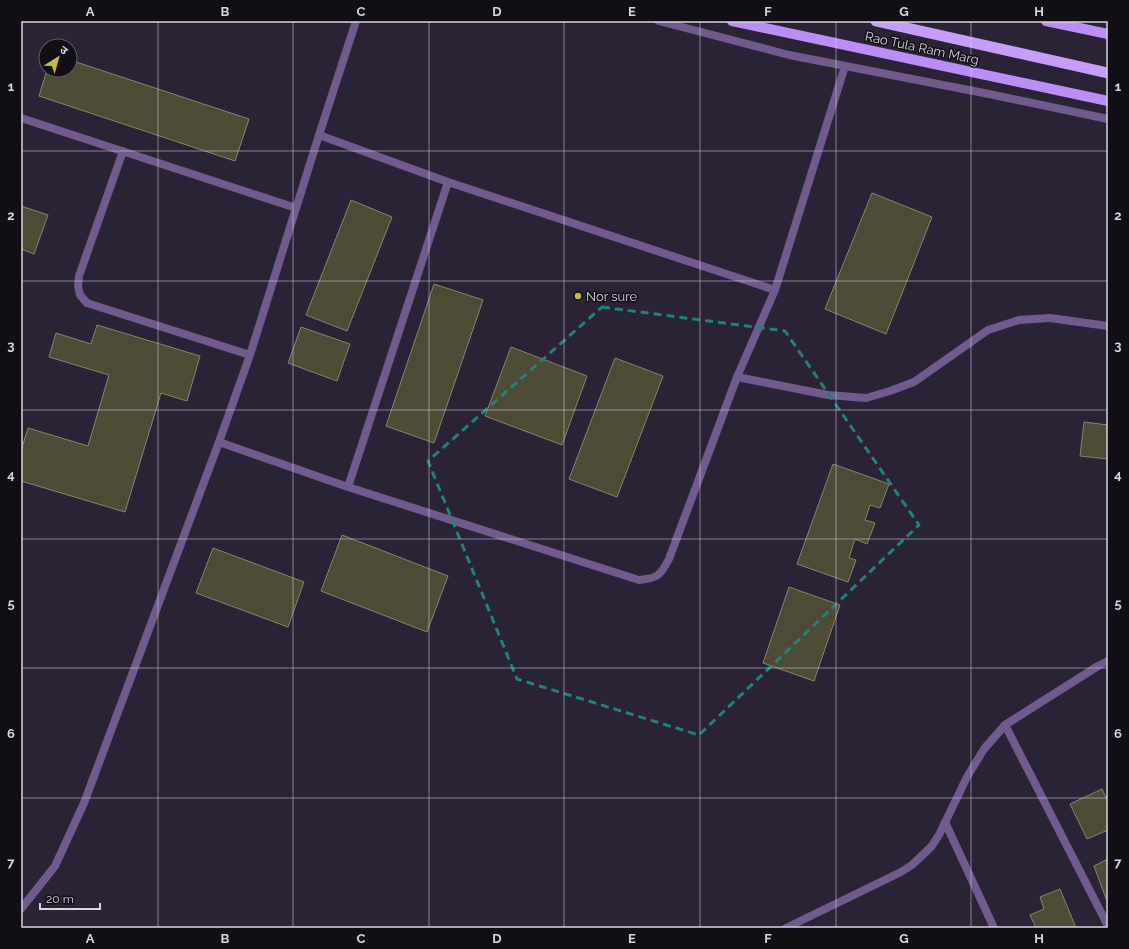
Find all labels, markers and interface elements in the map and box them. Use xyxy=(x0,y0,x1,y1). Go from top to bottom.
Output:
text: A xyxy=(86,4,95,19)
text: B xyxy=(221,4,230,19)
text: C xyxy=(357,4,366,19)
text: D xyxy=(492,4,502,19)
text: E xyxy=(628,4,636,19)
text: F xyxy=(764,4,772,19)
text: G xyxy=(899,4,909,19)
text: H xyxy=(1034,4,1044,19)
street label: Rao Tula Ram Marg xyxy=(864,29,980,67)
north arrow xyxy=(38,38,78,78)
text: उ xyxy=(57,43,71,58)
text: 1 xyxy=(8,79,15,94)
text: 1 xyxy=(1115,79,1122,94)
text: 2 xyxy=(7,208,15,223)
text: 2 xyxy=(1114,208,1122,223)
place label: Nor sure xyxy=(586,289,638,304)
marker: Nor sure xyxy=(573,291,583,301)
text: 3 xyxy=(7,338,15,353)
text: 3 xyxy=(1114,338,1122,353)
text: 4 xyxy=(7,467,15,482)
text: 4 xyxy=(1114,467,1122,482)
text: 5 xyxy=(7,596,15,611)
text: 5 xyxy=(1114,596,1122,611)
text: 6 xyxy=(7,726,15,741)
text: 6 xyxy=(1114,726,1122,741)
text: 7 xyxy=(7,855,15,870)
text: 7 xyxy=(1114,855,1122,870)
scale bar xyxy=(40,885,100,911)
text: 20 m xyxy=(46,892,74,906)
text: A xyxy=(86,931,95,946)
text: B xyxy=(221,931,230,946)
text: C xyxy=(357,931,366,946)
text: D xyxy=(492,931,502,946)
text: E xyxy=(628,931,636,946)
text: F xyxy=(764,931,772,946)
text: G xyxy=(899,931,909,946)
text: H xyxy=(1034,931,1044,946)

